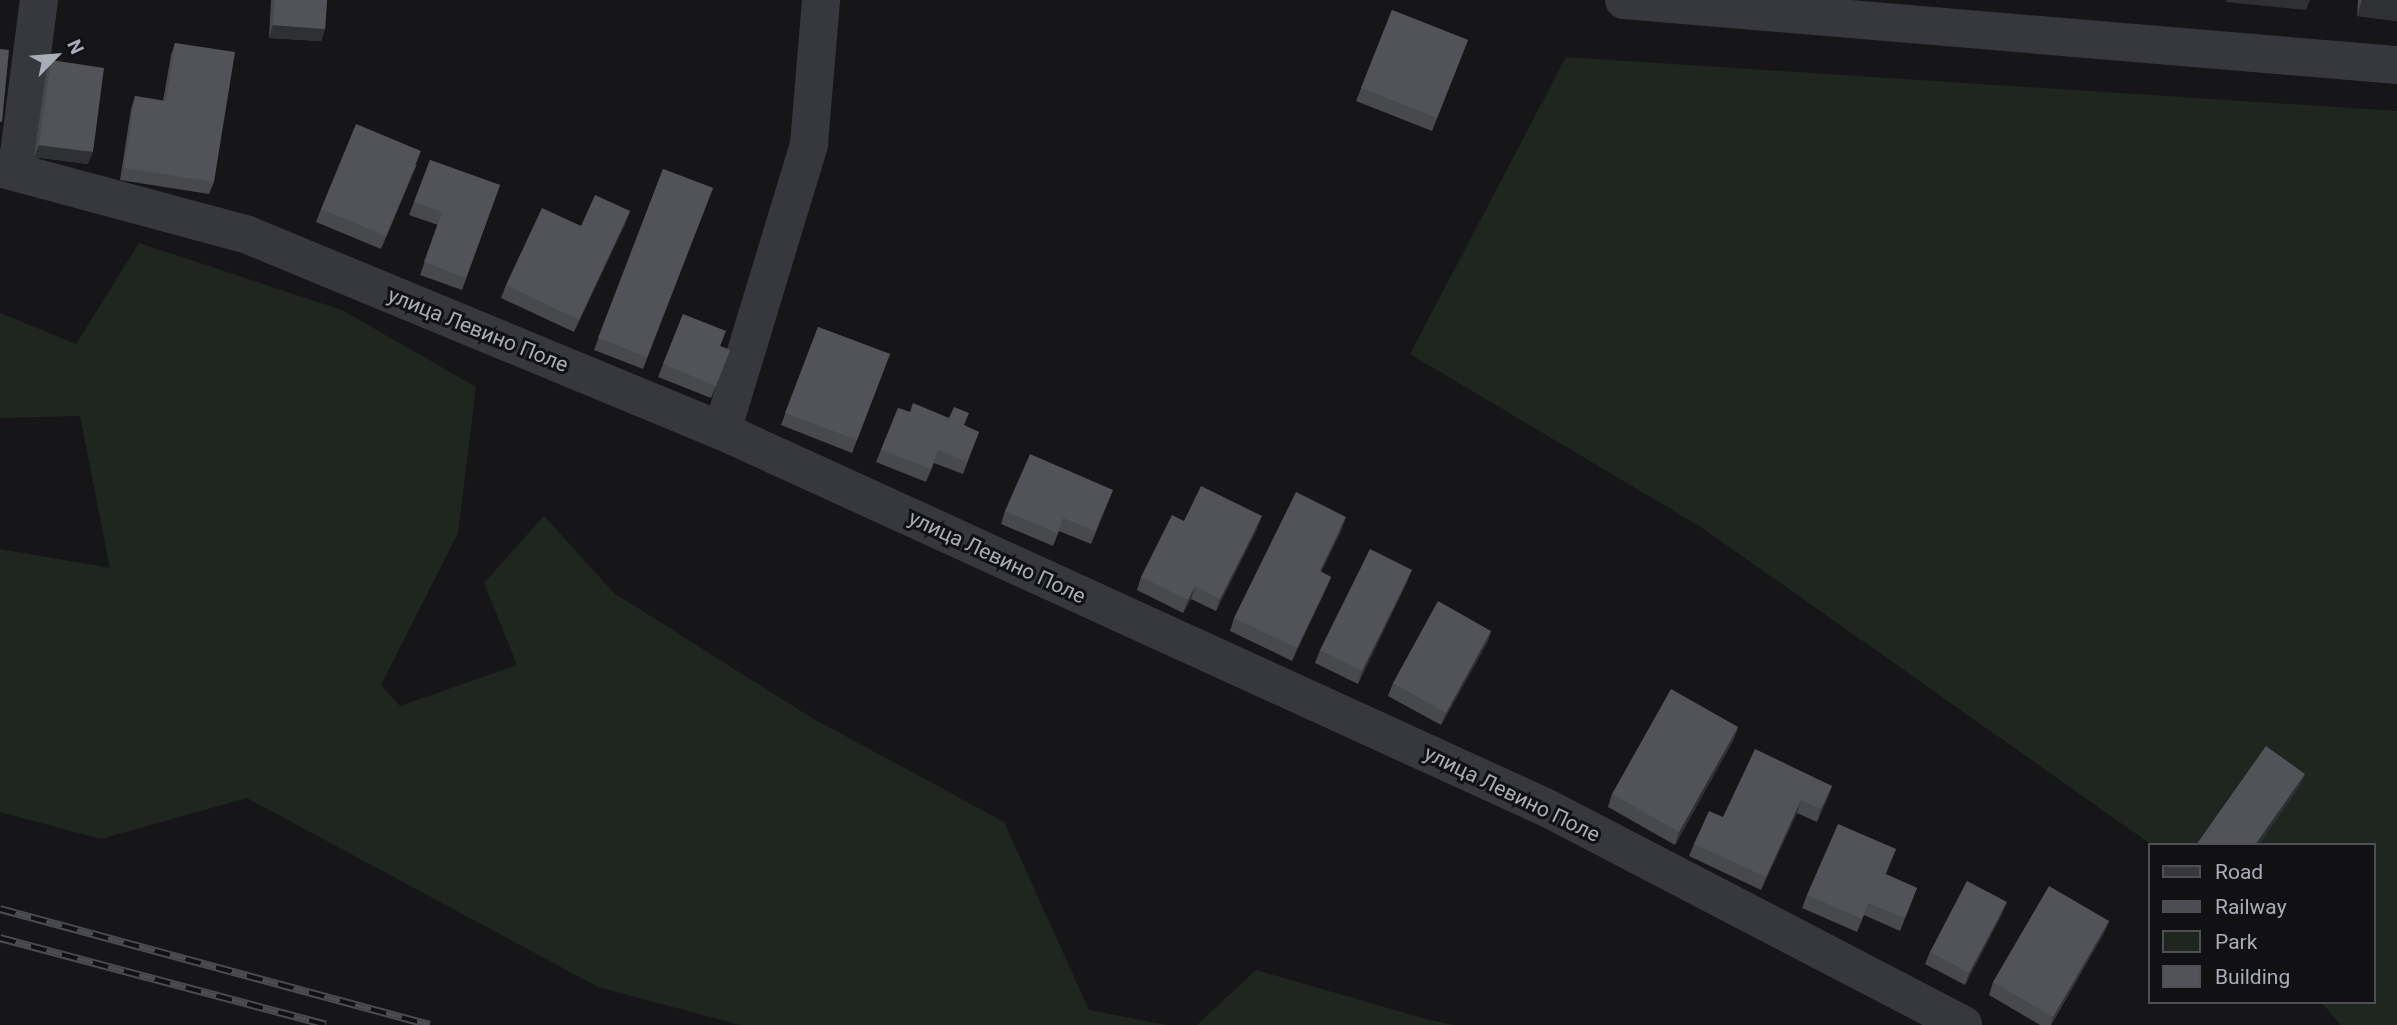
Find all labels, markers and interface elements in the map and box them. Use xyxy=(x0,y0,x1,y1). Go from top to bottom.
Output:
north arrow xyxy=(21,21,91,91)
text: N xyxy=(62,36,89,58)
street label: улица Левино Поле xyxy=(384,282,572,378)
street label: улица Левино Поле xyxy=(905,505,1089,609)
street label: улица Левино Поле xyxy=(1420,741,1604,847)
legend xyxy=(2148,843,2376,1004)
text: Road xyxy=(2215,860,2263,884)
text: Railway xyxy=(2215,895,2287,919)
text: Park xyxy=(2215,930,2257,954)
text: Building xyxy=(2215,965,2290,989)

